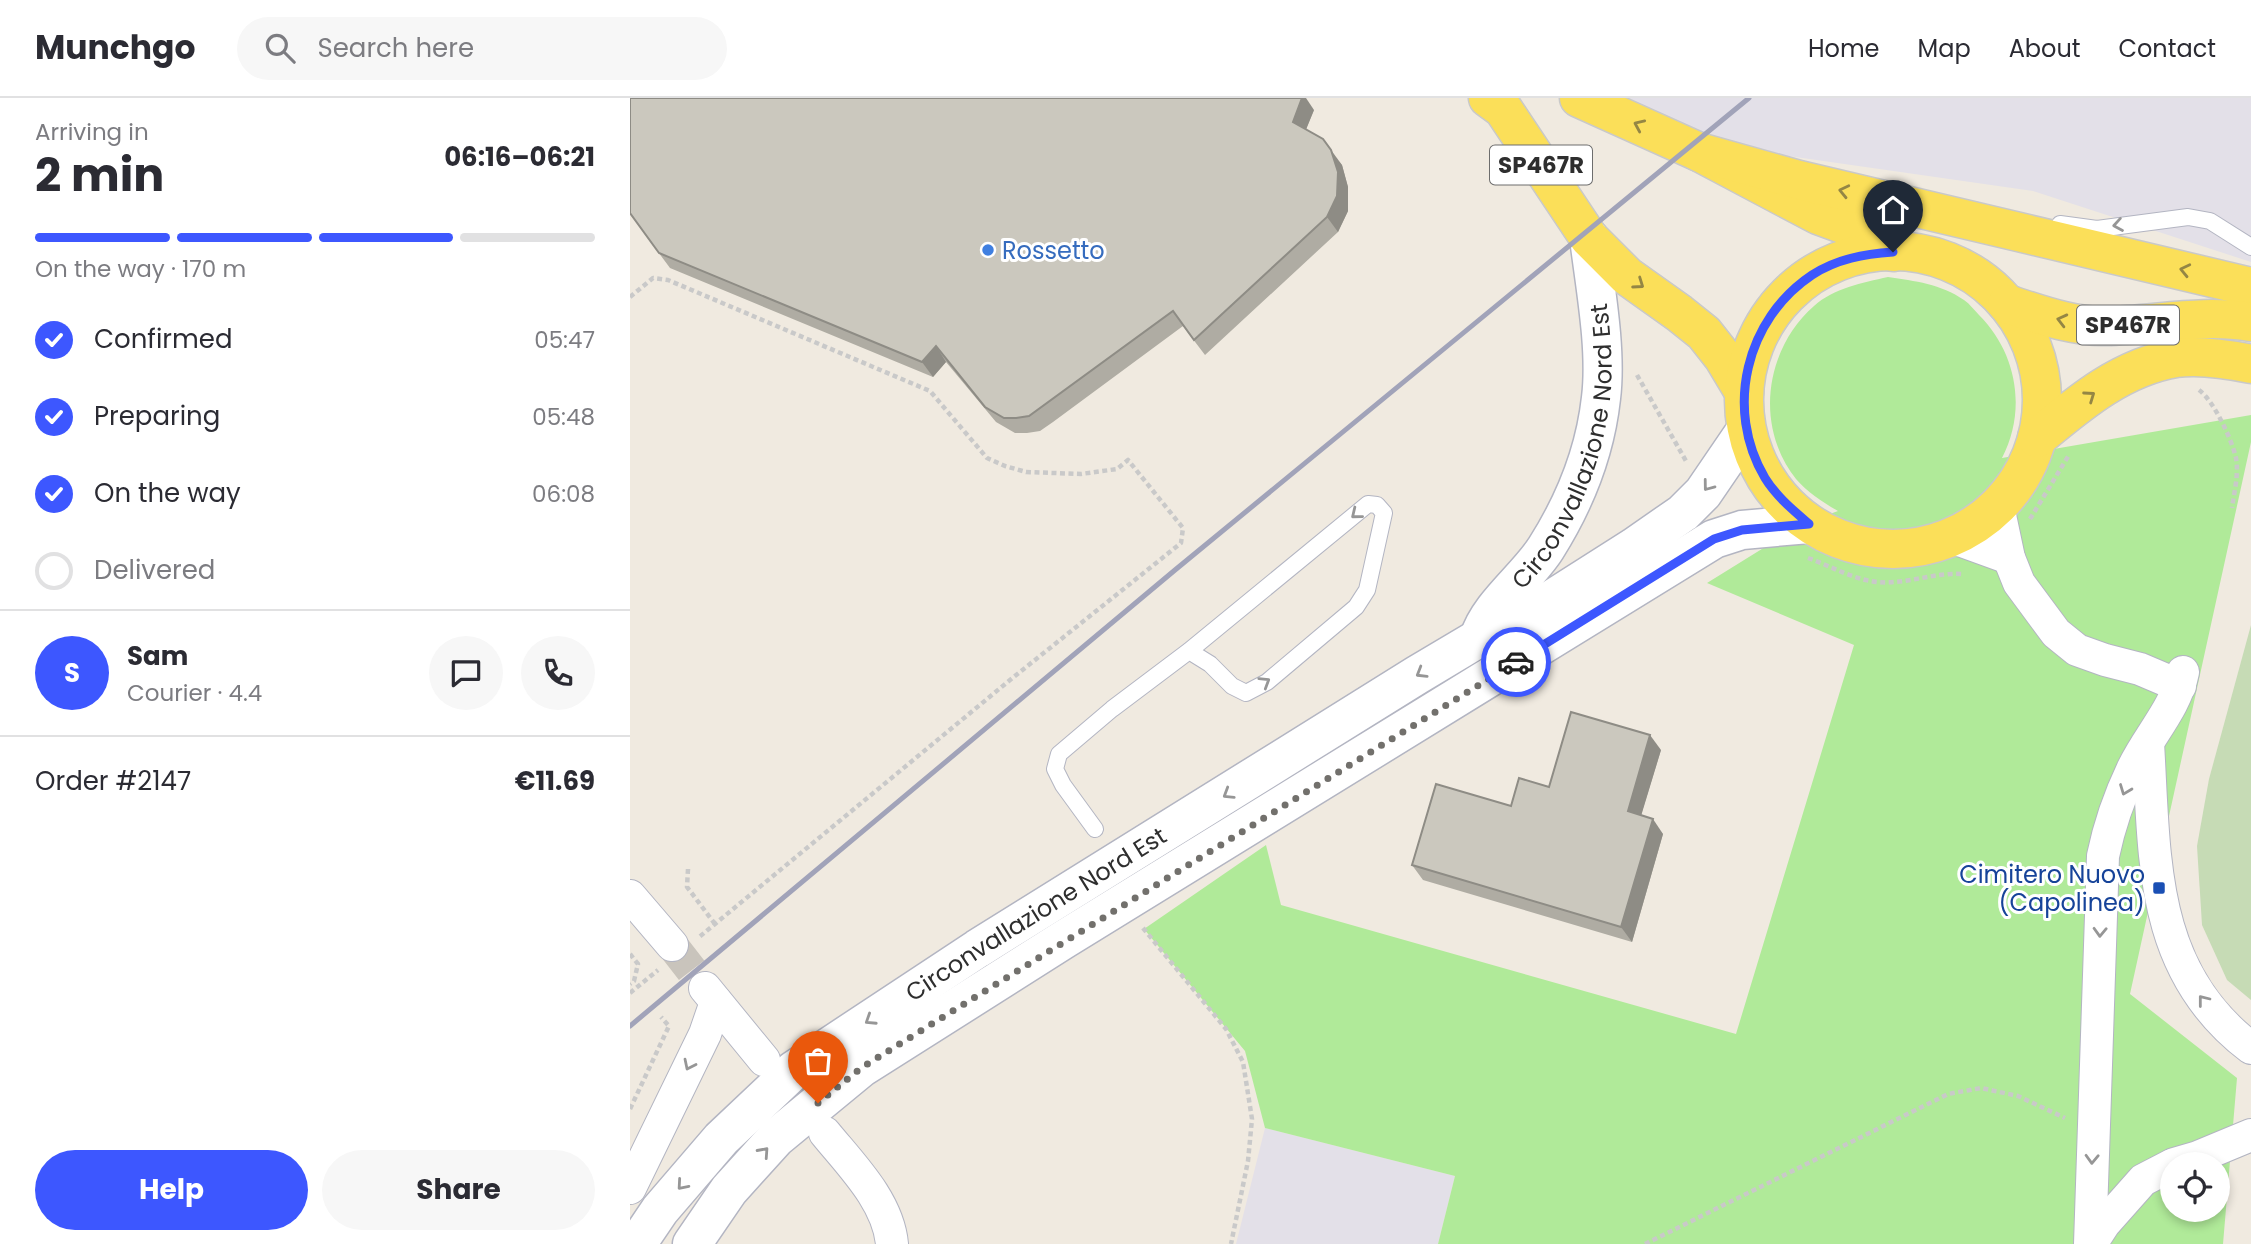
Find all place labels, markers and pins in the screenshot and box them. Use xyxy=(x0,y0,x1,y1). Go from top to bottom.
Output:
pin xyxy=(1863,180,1923,252)
place label: Rossetto xyxy=(1002,234,1105,267)
marker: Rossetto xyxy=(980,242,996,258)
place label: Cimitero Nuovo (Capolinea) xyxy=(1959,858,2145,919)
marker: Cimitero Nuovo (Capolinea) xyxy=(2151,880,2167,896)
pin xyxy=(788,1031,848,1103)

